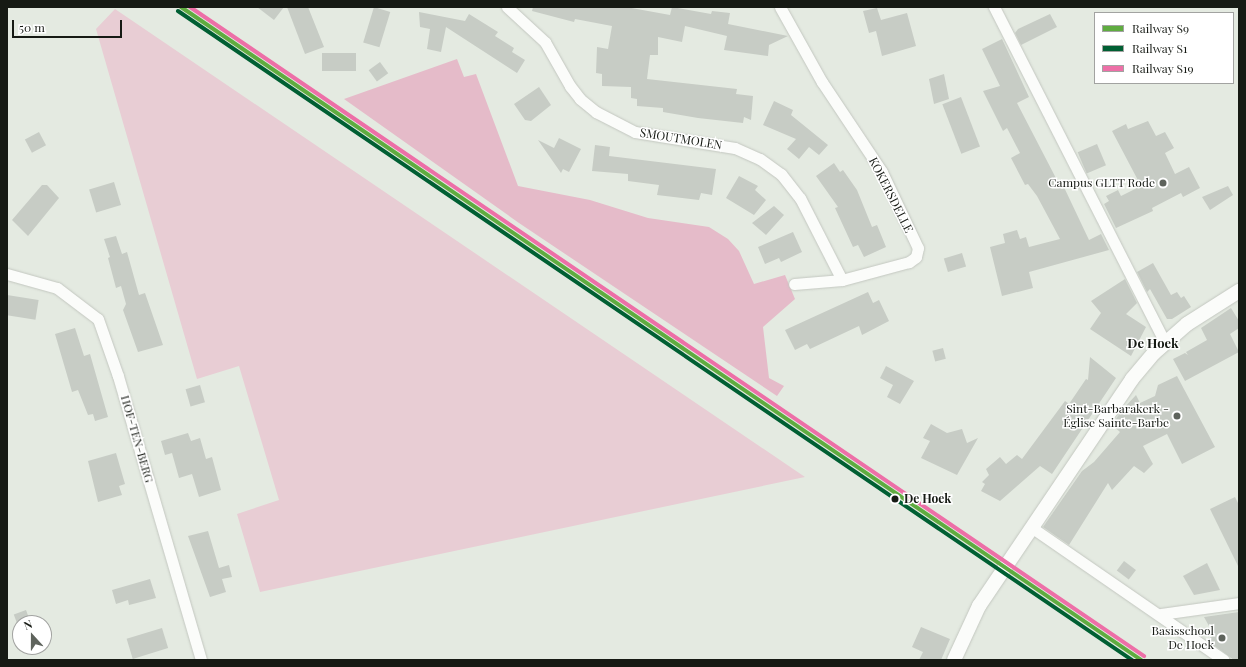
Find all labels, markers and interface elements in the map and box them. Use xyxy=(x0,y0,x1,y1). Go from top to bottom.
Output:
scale bar xyxy=(14,12,124,38)
legend xyxy=(1094,12,1234,84)
text: 50 m xyxy=(19,19,45,35)
text: Railway S9 xyxy=(1132,20,1189,36)
text: Railway S1 xyxy=(1132,40,1187,56)
text: Railway S19 xyxy=(1132,60,1194,76)
street label: SMOUTMOLEN xyxy=(639,125,723,153)
street label: KOKERSDELLE xyxy=(866,155,916,235)
place label: Campus GLTT Rode xyxy=(1048,176,1155,190)
marker: Campus GLTT Rode xyxy=(1158,178,1168,188)
district label: De Hoek xyxy=(1127,335,1179,351)
street label: HOF-TEN-BERG xyxy=(118,394,156,484)
place label: Sint-Barbarakerk - Église Sainte-Barbe xyxy=(1063,402,1169,430)
marker: Sint-Barbarakerk - Église Sainte-Barbe xyxy=(1172,411,1182,421)
place label: De Hoek xyxy=(904,492,951,506)
marker: De Hoek xyxy=(889,493,901,505)
north arrow xyxy=(12,615,52,655)
text: N xyxy=(21,616,34,633)
place label: Basisschool De Hoek xyxy=(1152,624,1214,652)
marker: Basisschool De Hoek xyxy=(1217,633,1227,643)

